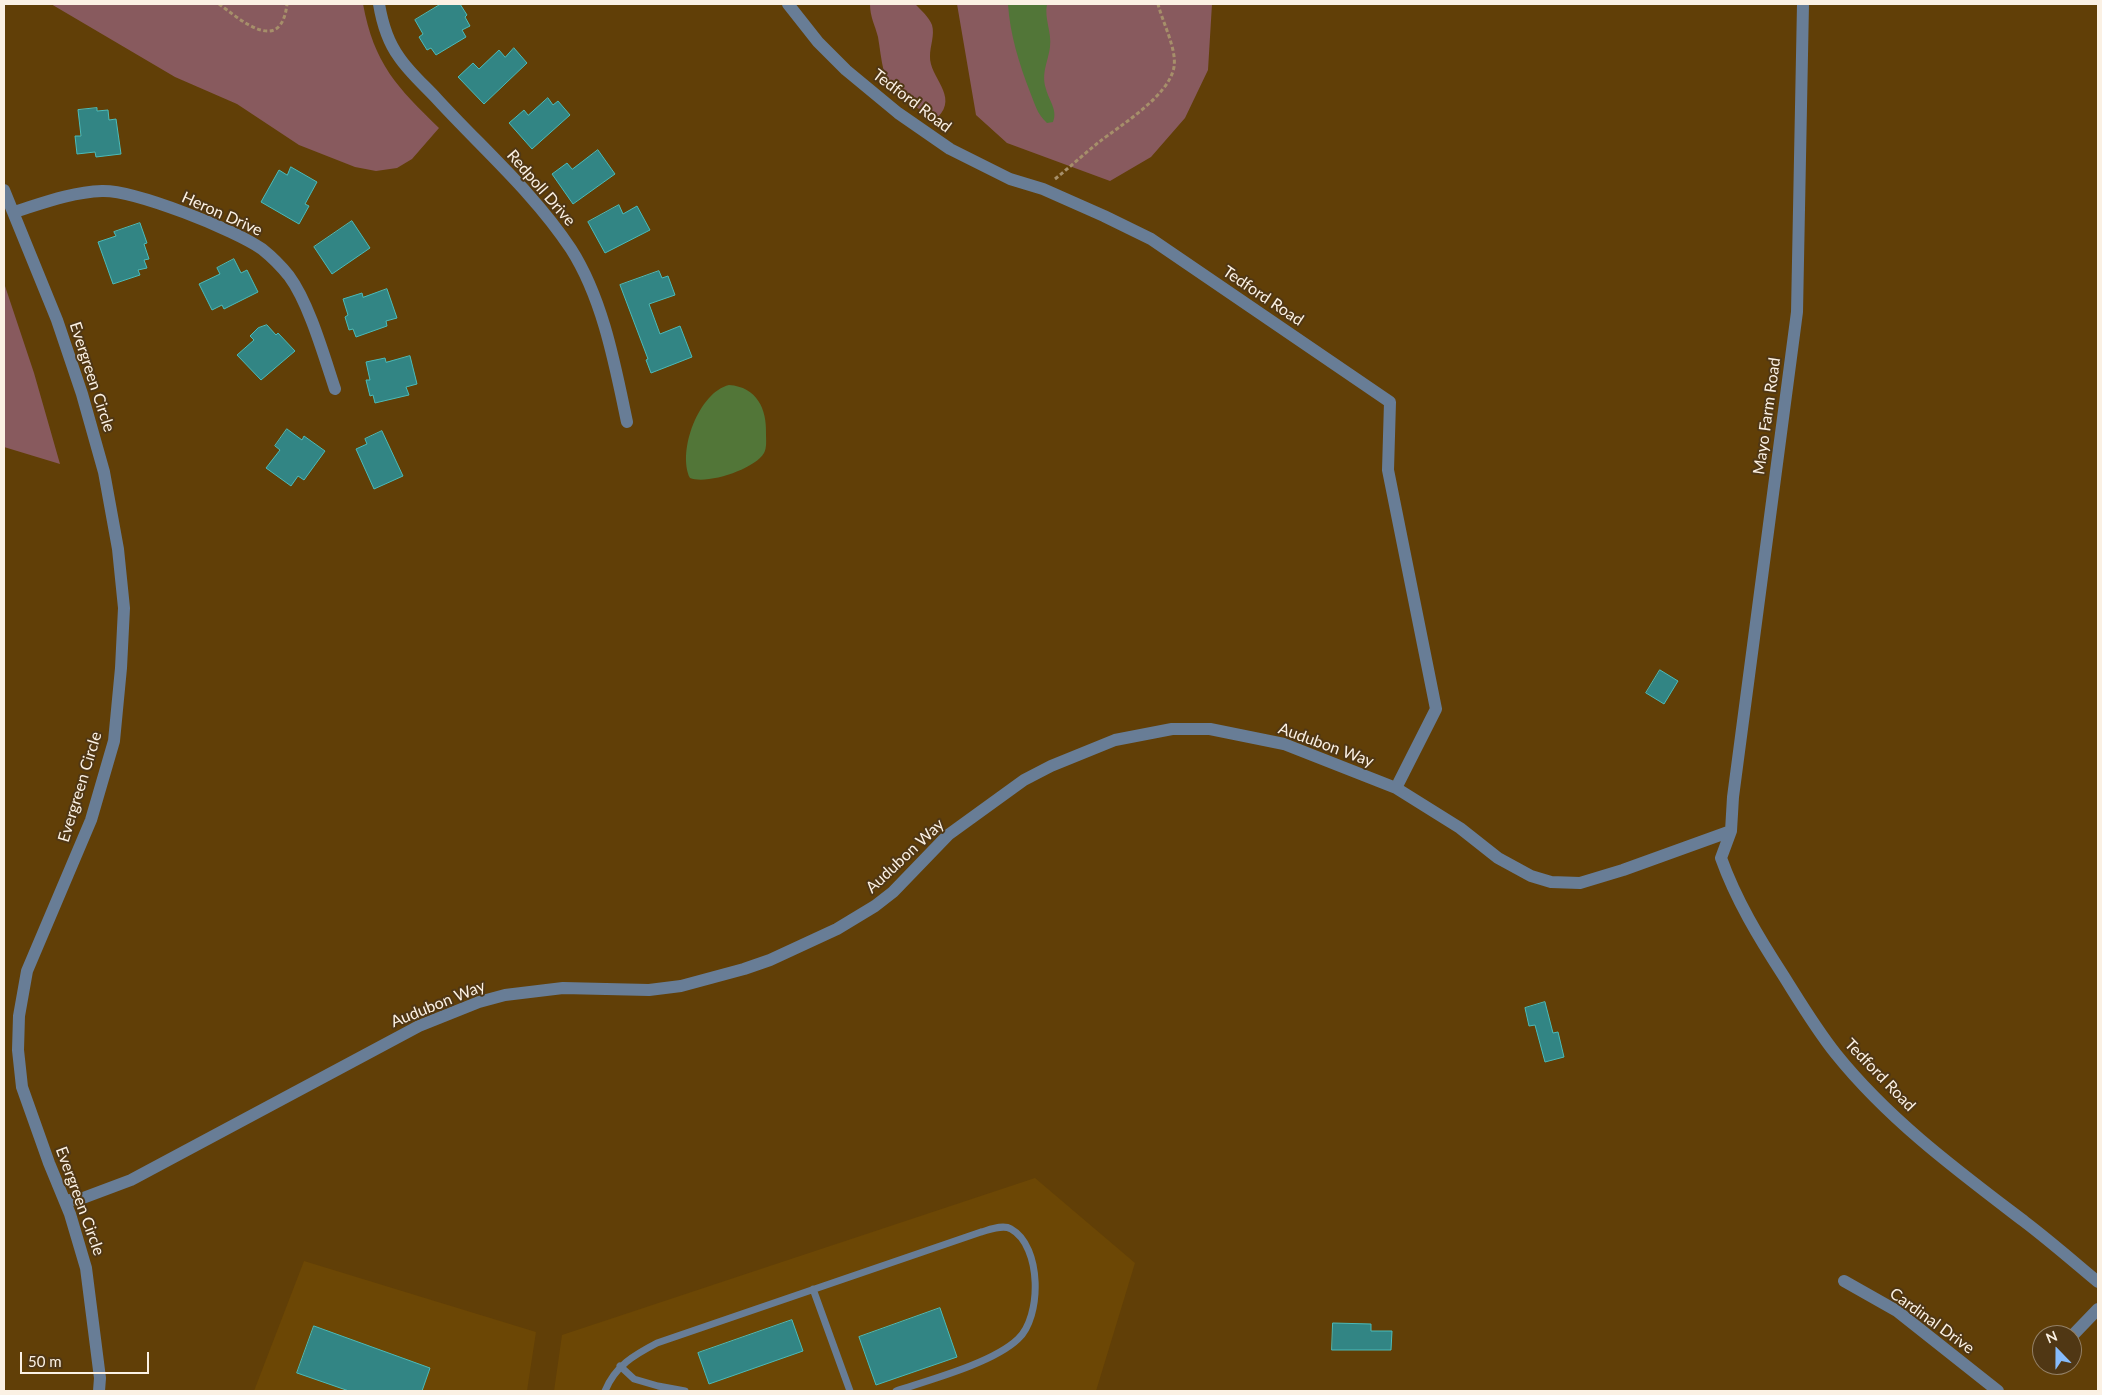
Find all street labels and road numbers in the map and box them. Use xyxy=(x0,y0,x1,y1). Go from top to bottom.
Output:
street label: Tedford Road xyxy=(869,65,955,137)
street label: Redpoll Drive xyxy=(503,146,579,230)
street label: Heron Drive xyxy=(179,188,265,240)
street label: Tedford Road xyxy=(1219,262,1307,330)
street label: Evergreen Circle xyxy=(65,320,119,434)
street label: Mayo Farm Road xyxy=(1749,356,1785,476)
street label: Audubon Way xyxy=(1276,719,1376,771)
street label: Evergreen Circle xyxy=(54,729,106,845)
street label: Audubon Way xyxy=(862,815,948,897)
street label: Audubon Way xyxy=(388,976,488,1032)
street label: Tedford Road xyxy=(1841,1035,1919,1115)
street label: Evergreen Circle xyxy=(51,1144,109,1258)
street label: Cardinal Drive xyxy=(1886,1284,1978,1358)

